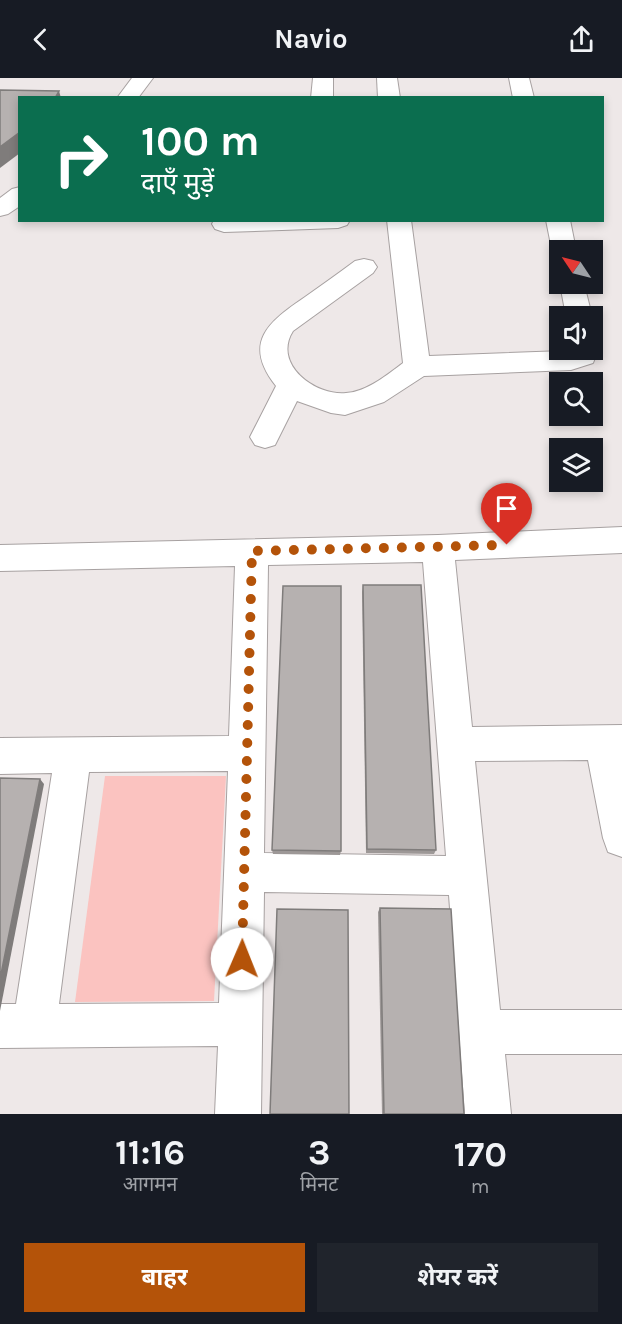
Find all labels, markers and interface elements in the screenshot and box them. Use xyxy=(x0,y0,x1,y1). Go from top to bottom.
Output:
icon: back xyxy=(24,23,57,56)
text: Navio xyxy=(274,23,348,55)
icon: share xyxy=(565,23,598,56)
text: 100 m xyxy=(141,116,260,166)
icon: right xyxy=(42,120,120,198)
text: दाएँ मुड़ें xyxy=(141,167,214,199)
north arrow xyxy=(549,240,603,294)
map controls xyxy=(549,240,603,492)
button: sound xyxy=(549,306,603,360)
button: search xyxy=(549,372,603,426)
button: layers xyxy=(549,438,603,492)
pin xyxy=(481,483,532,545)
icon: arrive xyxy=(490,492,523,525)
position arrow xyxy=(210,927,274,991)
text: 11:16 xyxy=(115,1131,185,1173)
text: 3 xyxy=(308,1131,330,1173)
text: 170 xyxy=(453,1133,507,1175)
text: आगमन xyxy=(123,1173,177,1196)
text: मिनट xyxy=(300,1173,338,1196)
text: m xyxy=(471,1175,490,1198)
button: बाहर xyxy=(24,1243,305,1312)
button: शेयर करें xyxy=(317,1243,598,1312)

